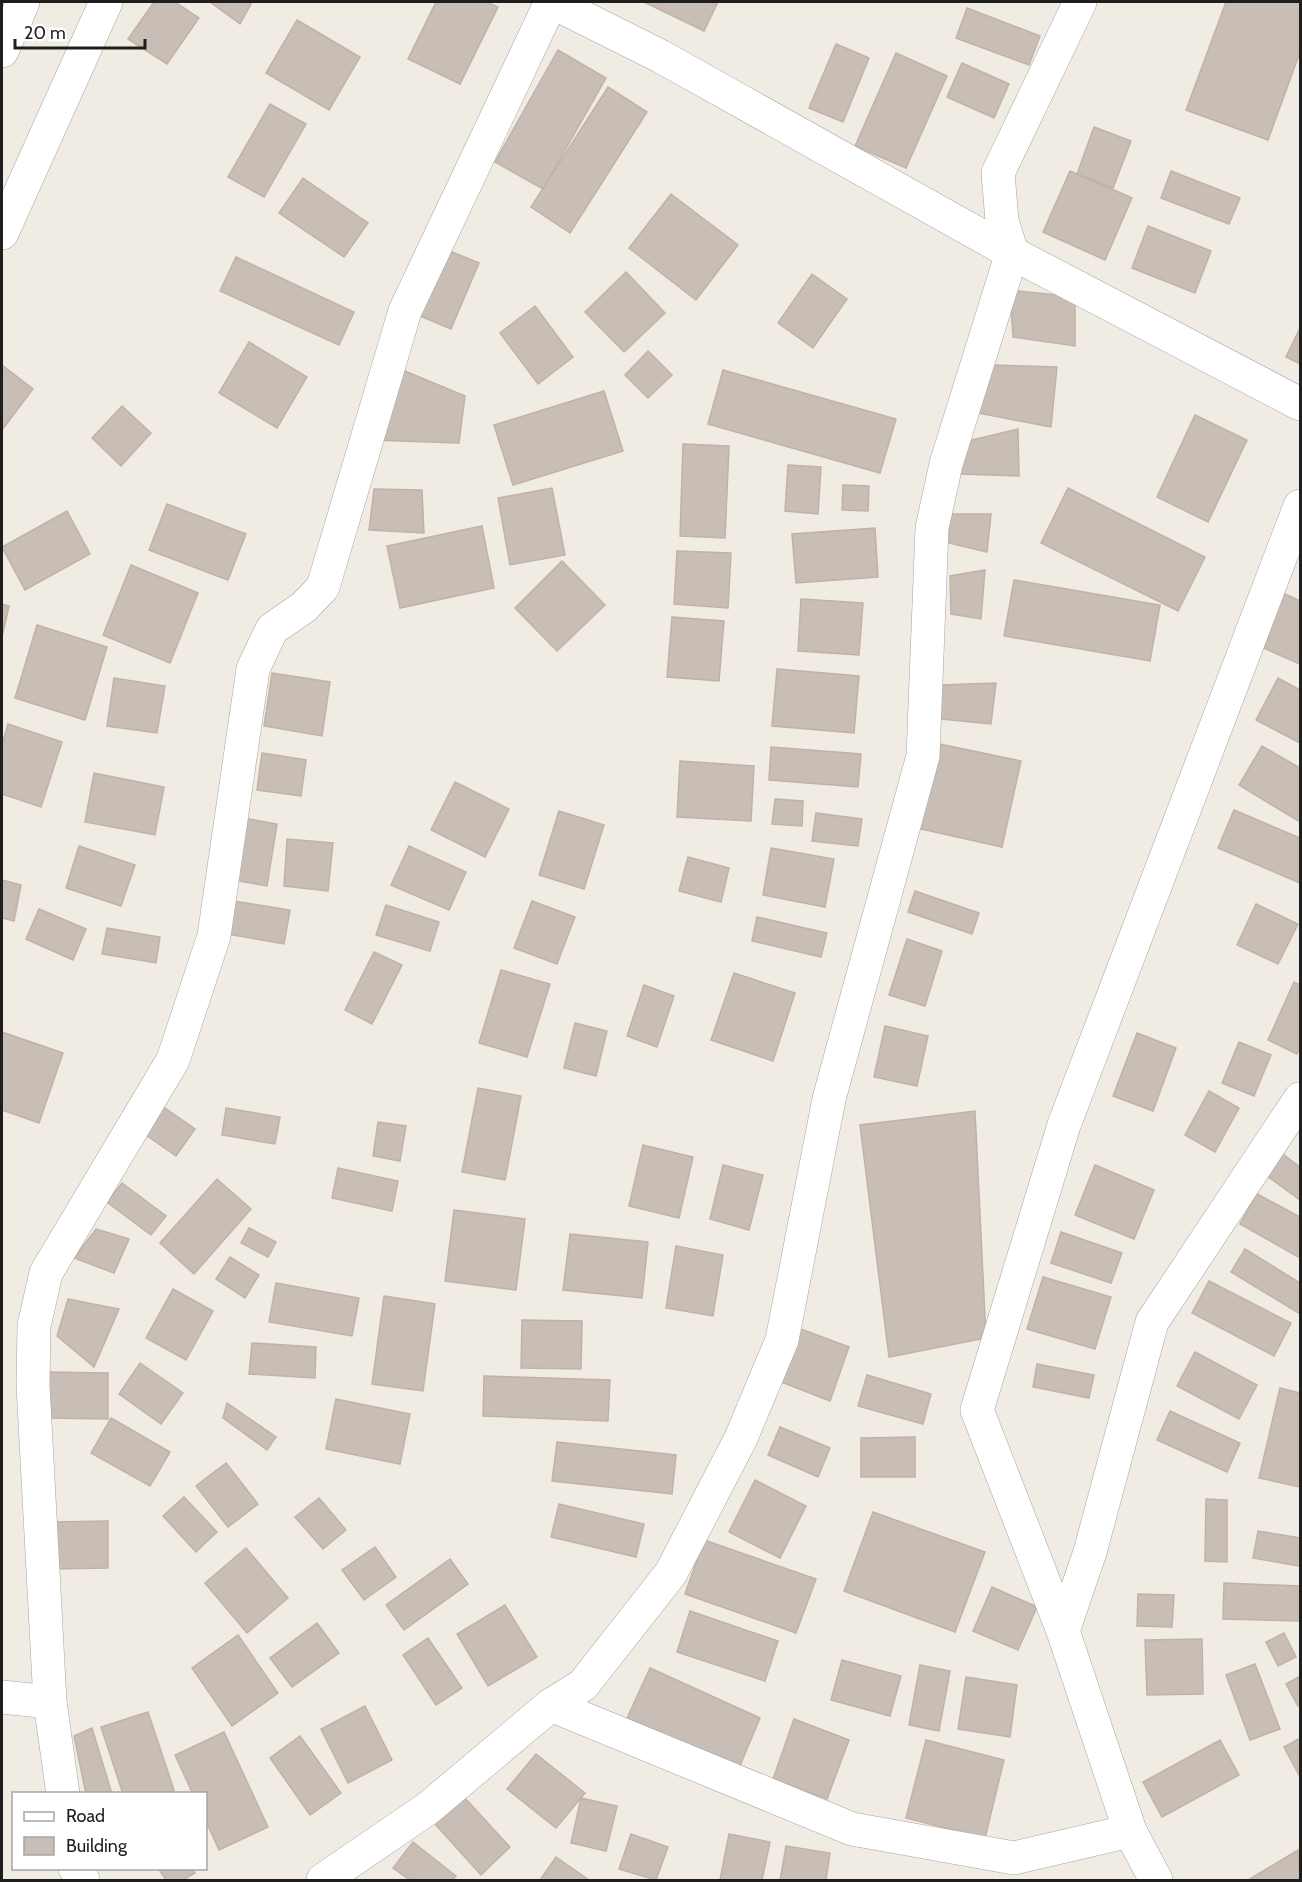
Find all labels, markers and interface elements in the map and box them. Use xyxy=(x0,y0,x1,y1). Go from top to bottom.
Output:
scale bar xyxy=(15,12,146,50)
text: 20 m xyxy=(24,22,66,44)
legend xyxy=(12,1792,207,1870)
text: Road xyxy=(66,1805,105,1827)
text: Building xyxy=(66,1835,128,1857)

